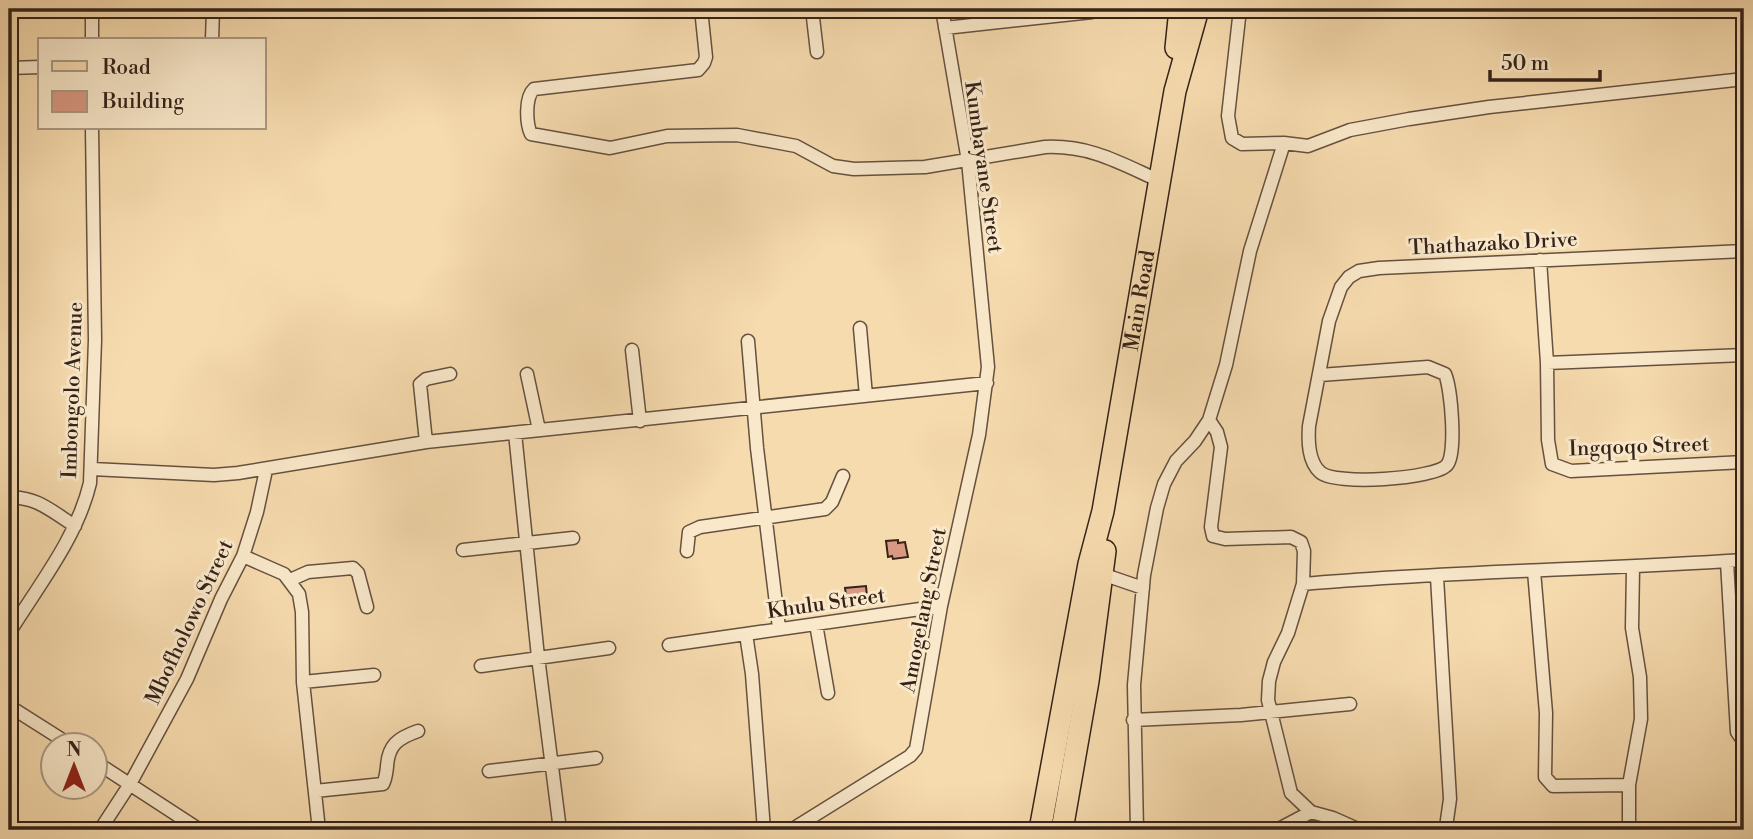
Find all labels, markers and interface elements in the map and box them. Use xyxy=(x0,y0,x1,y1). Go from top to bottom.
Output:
legend xyxy=(38,38,266,130)
scale bar xyxy=(1490,38,1601,82)
text: 50 m xyxy=(1501,51,1549,77)
text: Road xyxy=(102,55,151,81)
street label: Kumbayane Street xyxy=(958,79,1008,255)
text: Building xyxy=(101,89,184,115)
street label: Thathazako Drive xyxy=(1408,227,1578,261)
street label: Main Road xyxy=(1119,248,1162,353)
street label: Imbongolo Avenue xyxy=(57,301,89,479)
street label: Ingqoqo Street xyxy=(1568,432,1710,462)
street label: Amogelang Street xyxy=(895,525,953,696)
street label: Mbofholowo Street xyxy=(140,535,240,709)
street label: Khulu Street xyxy=(765,583,888,625)
north arrow xyxy=(38,730,108,800)
text: N xyxy=(66,738,82,762)

